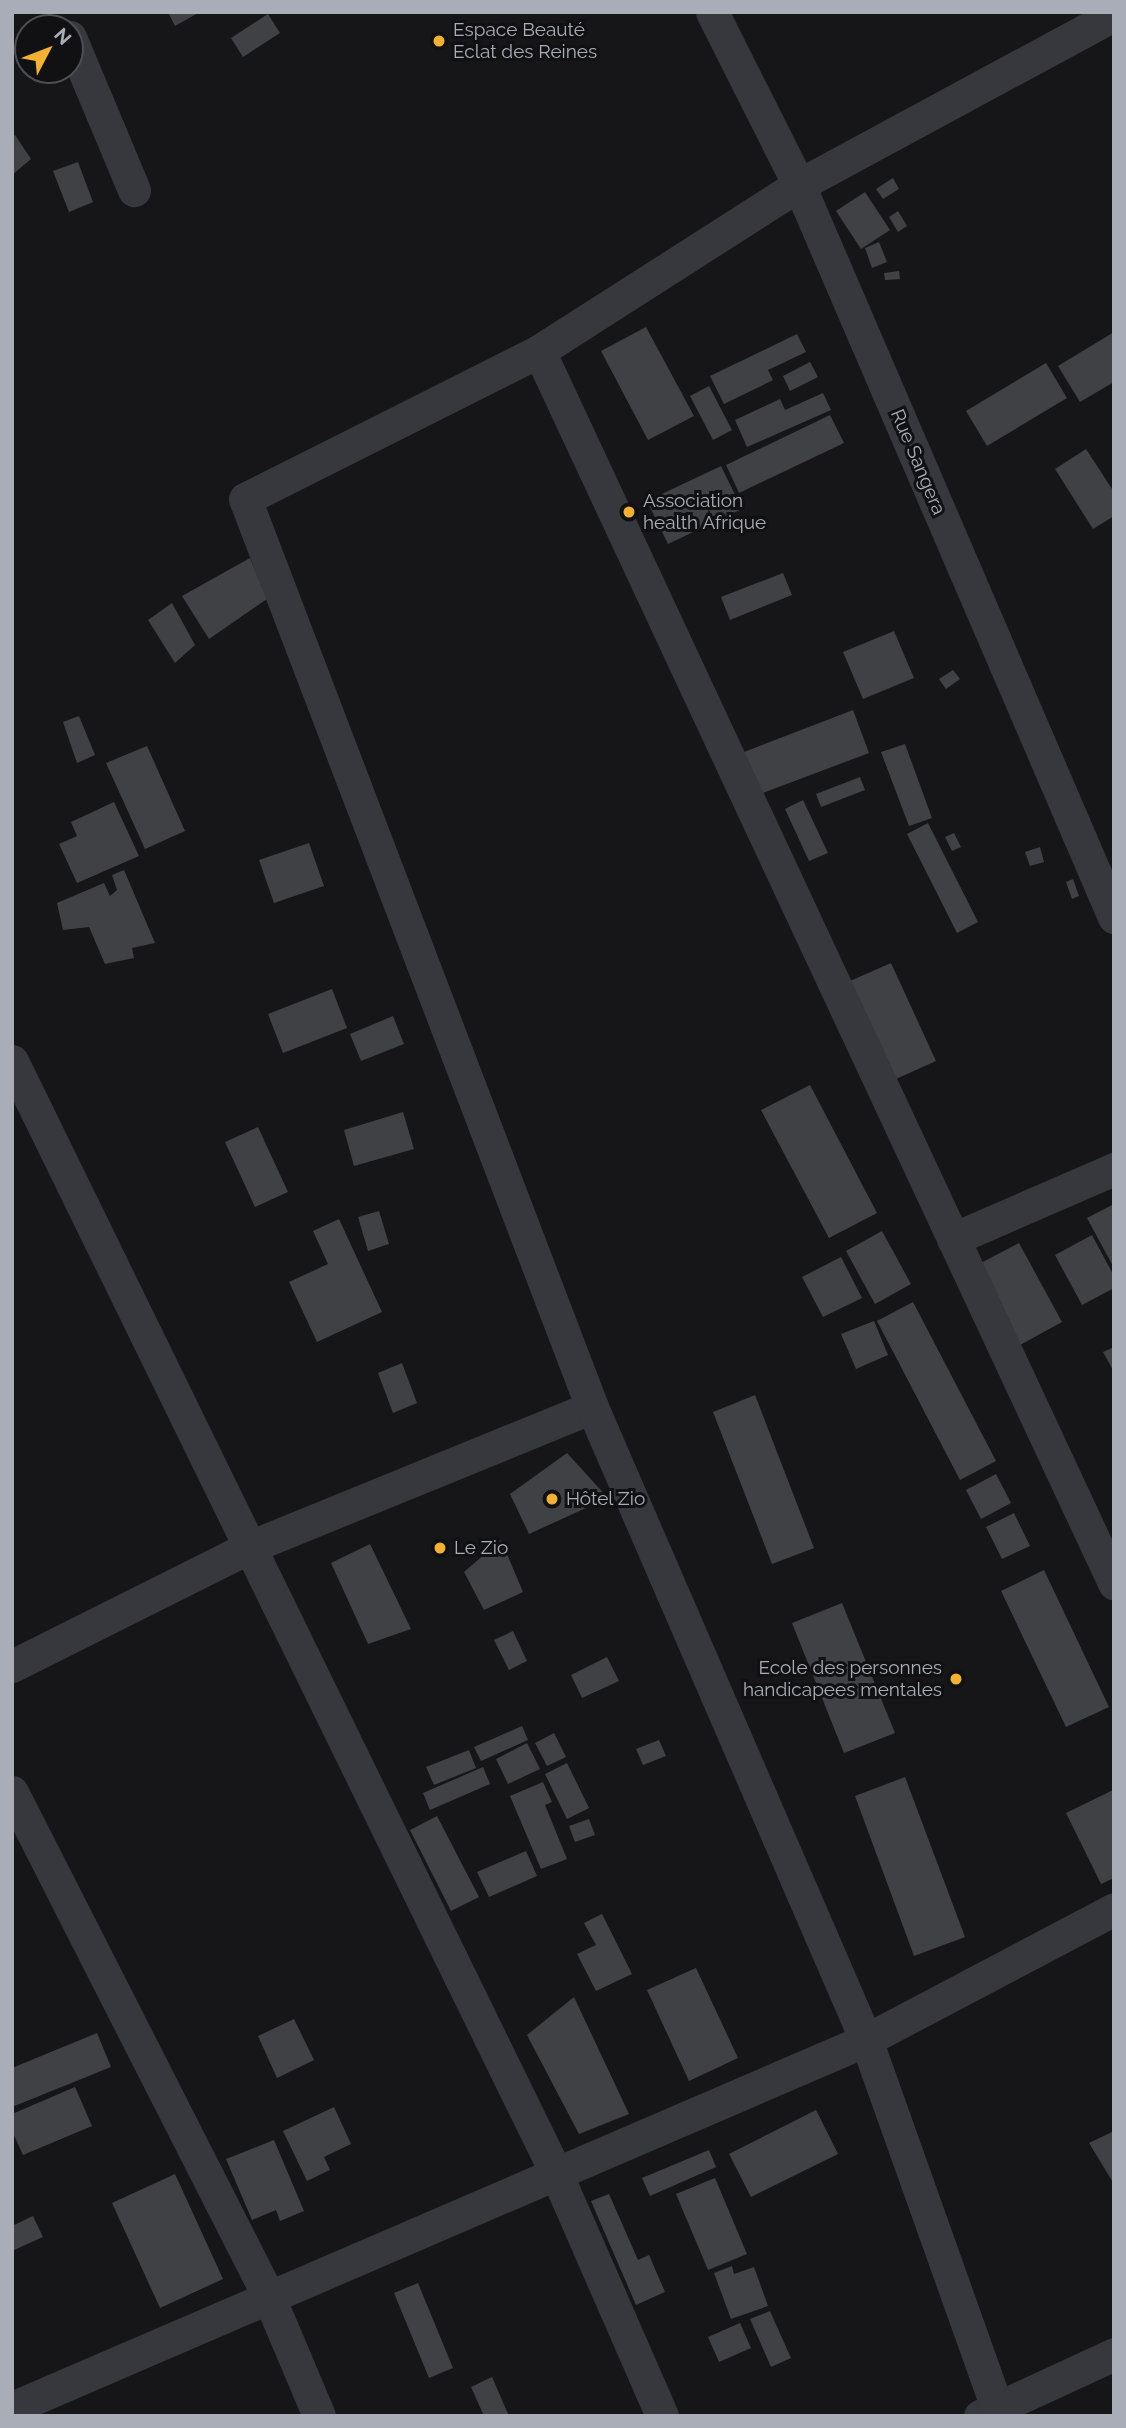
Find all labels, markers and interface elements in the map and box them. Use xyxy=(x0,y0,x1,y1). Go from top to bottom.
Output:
north arrow xyxy=(14,14,84,84)
place label: Espace Beauté Eclat des Reines xyxy=(453,19,597,63)
text: N xyxy=(50,24,76,49)
marker: Espace Beauté Eclat des Reines xyxy=(431,33,447,49)
street label: Rue Sangera xyxy=(886,406,950,518)
place label: Association health Afrique xyxy=(643,490,767,534)
marker: Association health Afrique xyxy=(621,504,637,520)
place label: Hôtel Zio xyxy=(566,1488,646,1510)
marker: Hôtel Zio xyxy=(544,1491,560,1507)
place label: Le Zio xyxy=(454,1537,508,1559)
marker: Le Zio xyxy=(432,1540,448,1556)
place label: Ecole des personnes handicapees mentales xyxy=(743,1657,942,1701)
marker: Ecole des personnes handicapees mentales xyxy=(948,1671,964,1687)

